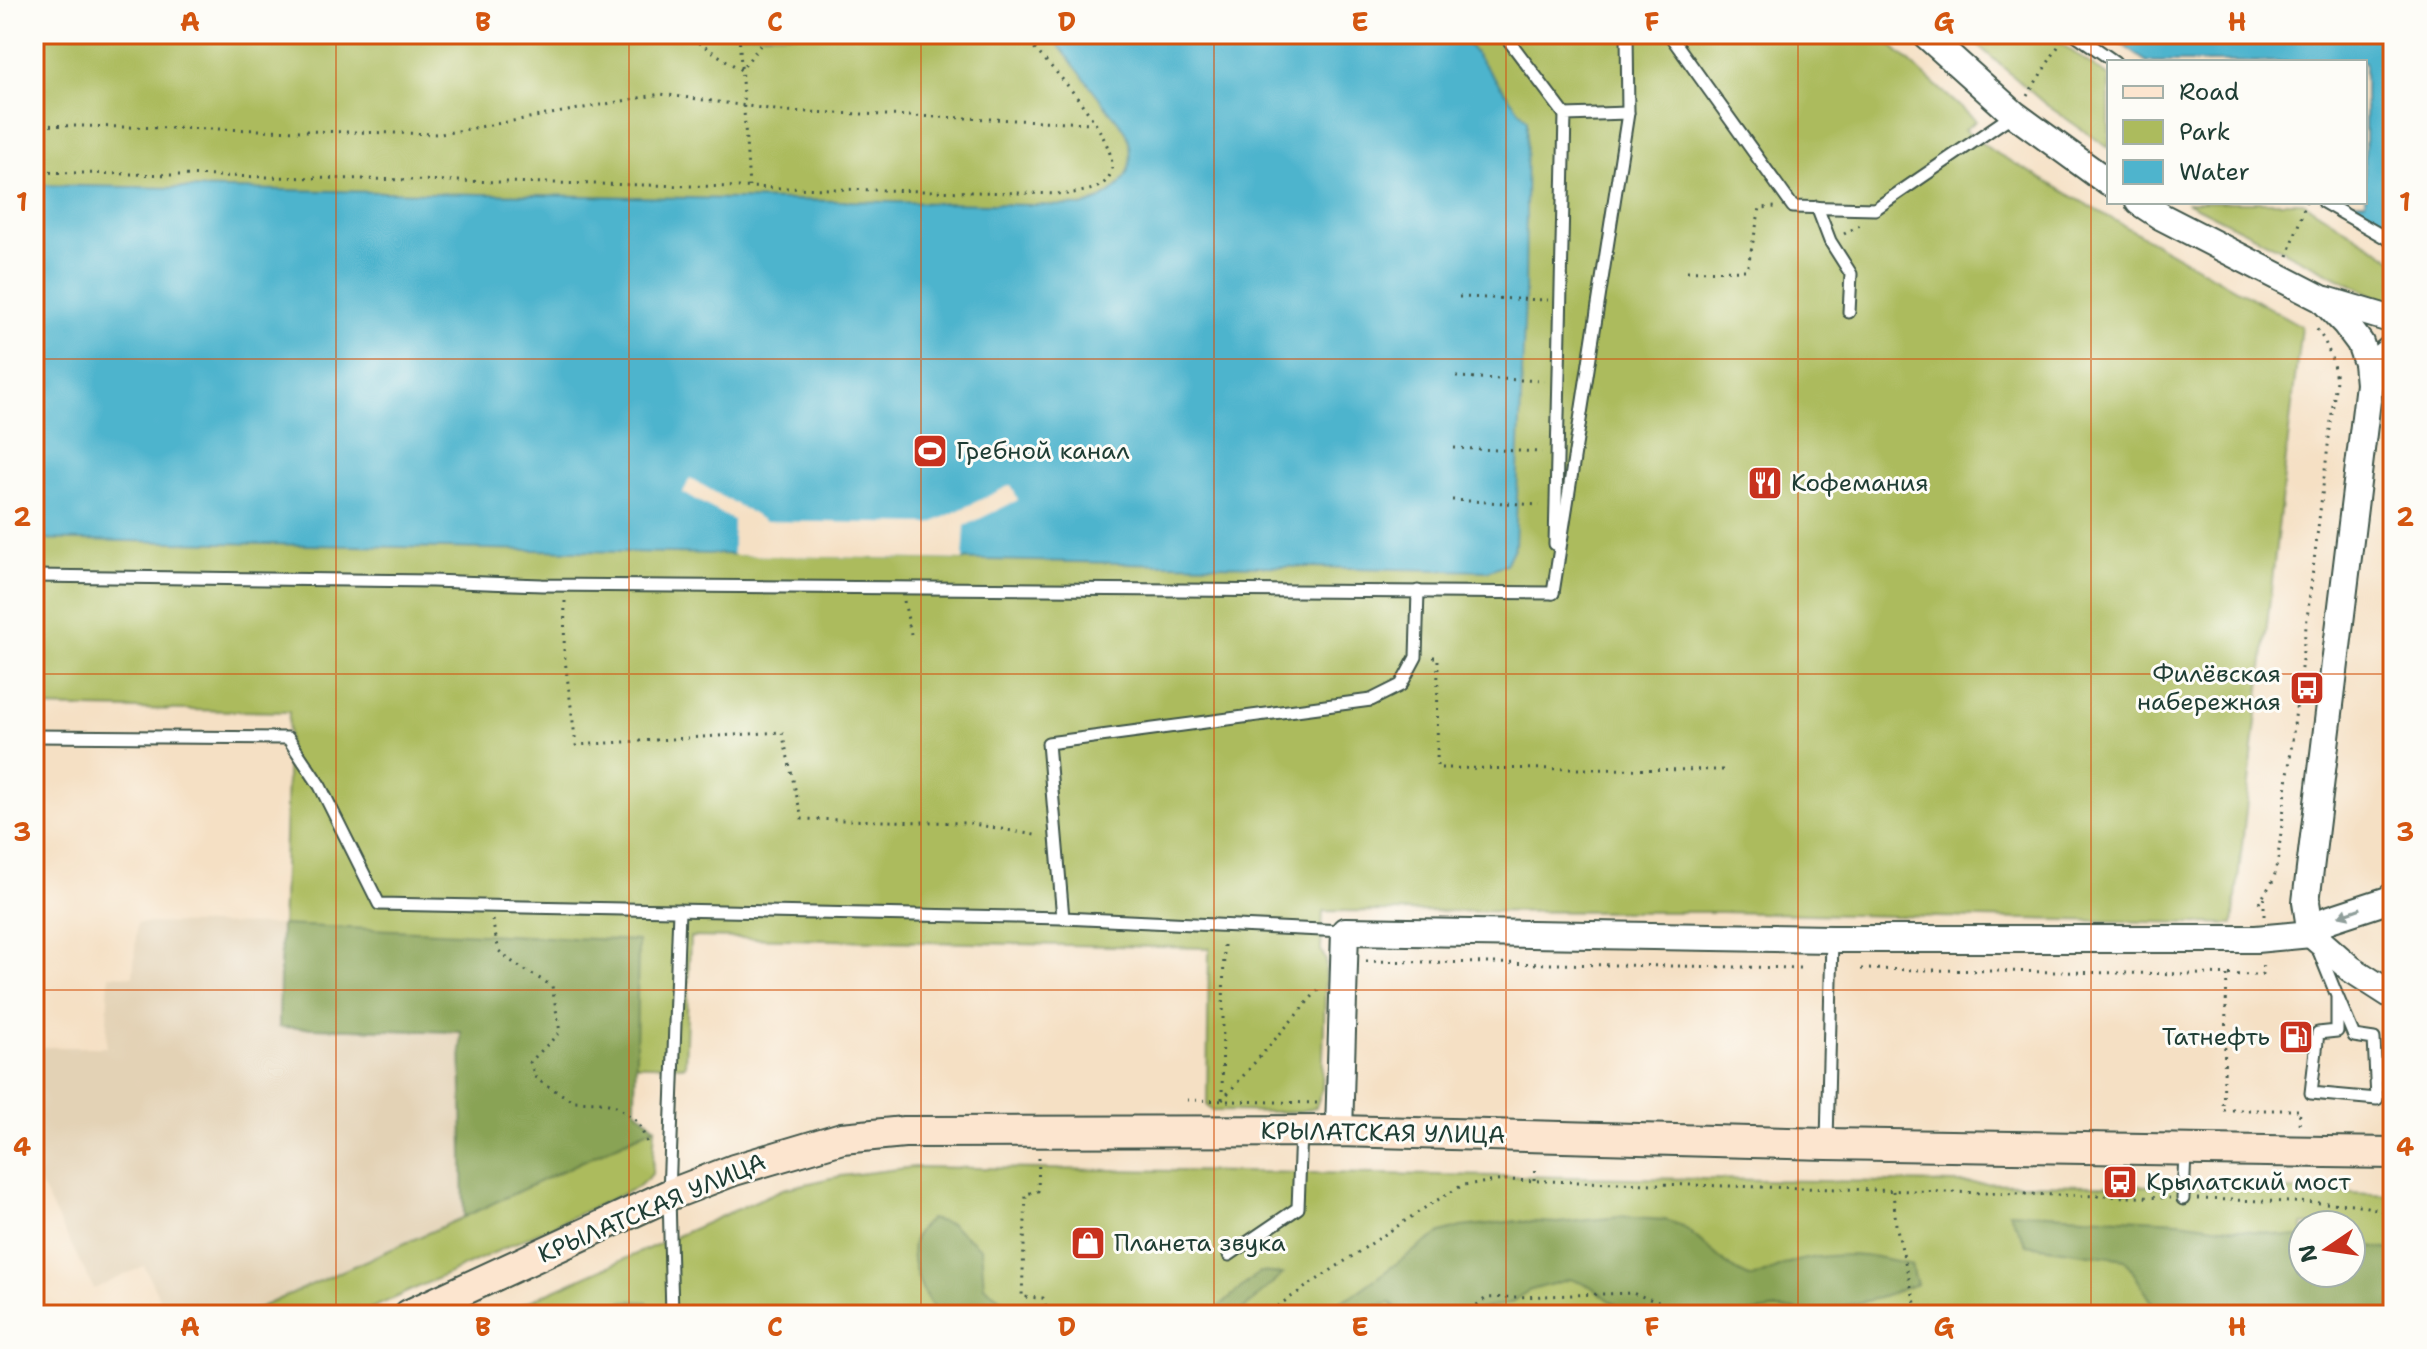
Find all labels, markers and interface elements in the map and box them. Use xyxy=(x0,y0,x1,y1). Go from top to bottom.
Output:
text: A xyxy=(180,4,200,39)
text: B xyxy=(475,4,491,39)
text: C xyxy=(767,4,783,39)
text: D xyxy=(1058,4,1076,39)
text: E xyxy=(1351,4,1369,39)
text: F xyxy=(1644,4,1660,39)
text: G xyxy=(1934,4,1955,39)
text: H xyxy=(2228,4,2246,39)
legend xyxy=(2107,60,2367,204)
text: Road xyxy=(2179,76,2239,108)
text: Park xyxy=(2179,116,2231,148)
text: Water xyxy=(2179,156,2250,188)
text: 1 xyxy=(16,184,28,219)
text: 1 xyxy=(2399,184,2411,219)
sports icon: Гребной канал xyxy=(911,432,949,470)
place label: Гребной канал xyxy=(956,435,1130,467)
restaurant icon: Кофемания xyxy=(1746,464,1784,502)
place label: Кофемания xyxy=(1791,467,1929,499)
text: 2 xyxy=(13,499,31,534)
text: 2 xyxy=(2396,499,2414,534)
place label: Филёвская набережная xyxy=(2137,658,2281,718)
bus stop icon: Филёвская набережная xyxy=(2288,669,2326,707)
text: 3 xyxy=(13,814,31,849)
text: 3 xyxy=(2396,814,2414,849)
one-way arrow xyxy=(2338,906,2362,918)
fuel station icon: Татнефть xyxy=(2277,1018,2315,1056)
place label: Татнефть xyxy=(2162,1021,2270,1053)
street label: КРЫЛАТСКАЯ УЛИЦА xyxy=(1260,1115,1506,1151)
text: 4 xyxy=(13,1129,31,1164)
text: 4 xyxy=(2396,1129,2414,1164)
street label: КРЫЛАТСКАЯ УЛИЦА xyxy=(533,1145,771,1271)
bus stop icon: Крылатский мост xyxy=(2101,1163,2139,1201)
place label: Крылатский мост xyxy=(2146,1166,2351,1198)
north arrow xyxy=(2287,1209,2367,1289)
shop icon: Планета звука xyxy=(1069,1224,1107,1262)
place label: Планета звука xyxy=(1114,1227,1286,1259)
text: N xyxy=(2292,1242,2324,1265)
text: A xyxy=(180,1309,200,1344)
text: B xyxy=(475,1309,491,1344)
text: C xyxy=(767,1309,783,1344)
text: D xyxy=(1058,1309,1076,1344)
text: E xyxy=(1351,1309,1369,1344)
text: F xyxy=(1644,1309,1660,1344)
text: G xyxy=(1934,1309,1955,1344)
text: H xyxy=(2228,1309,2246,1344)

